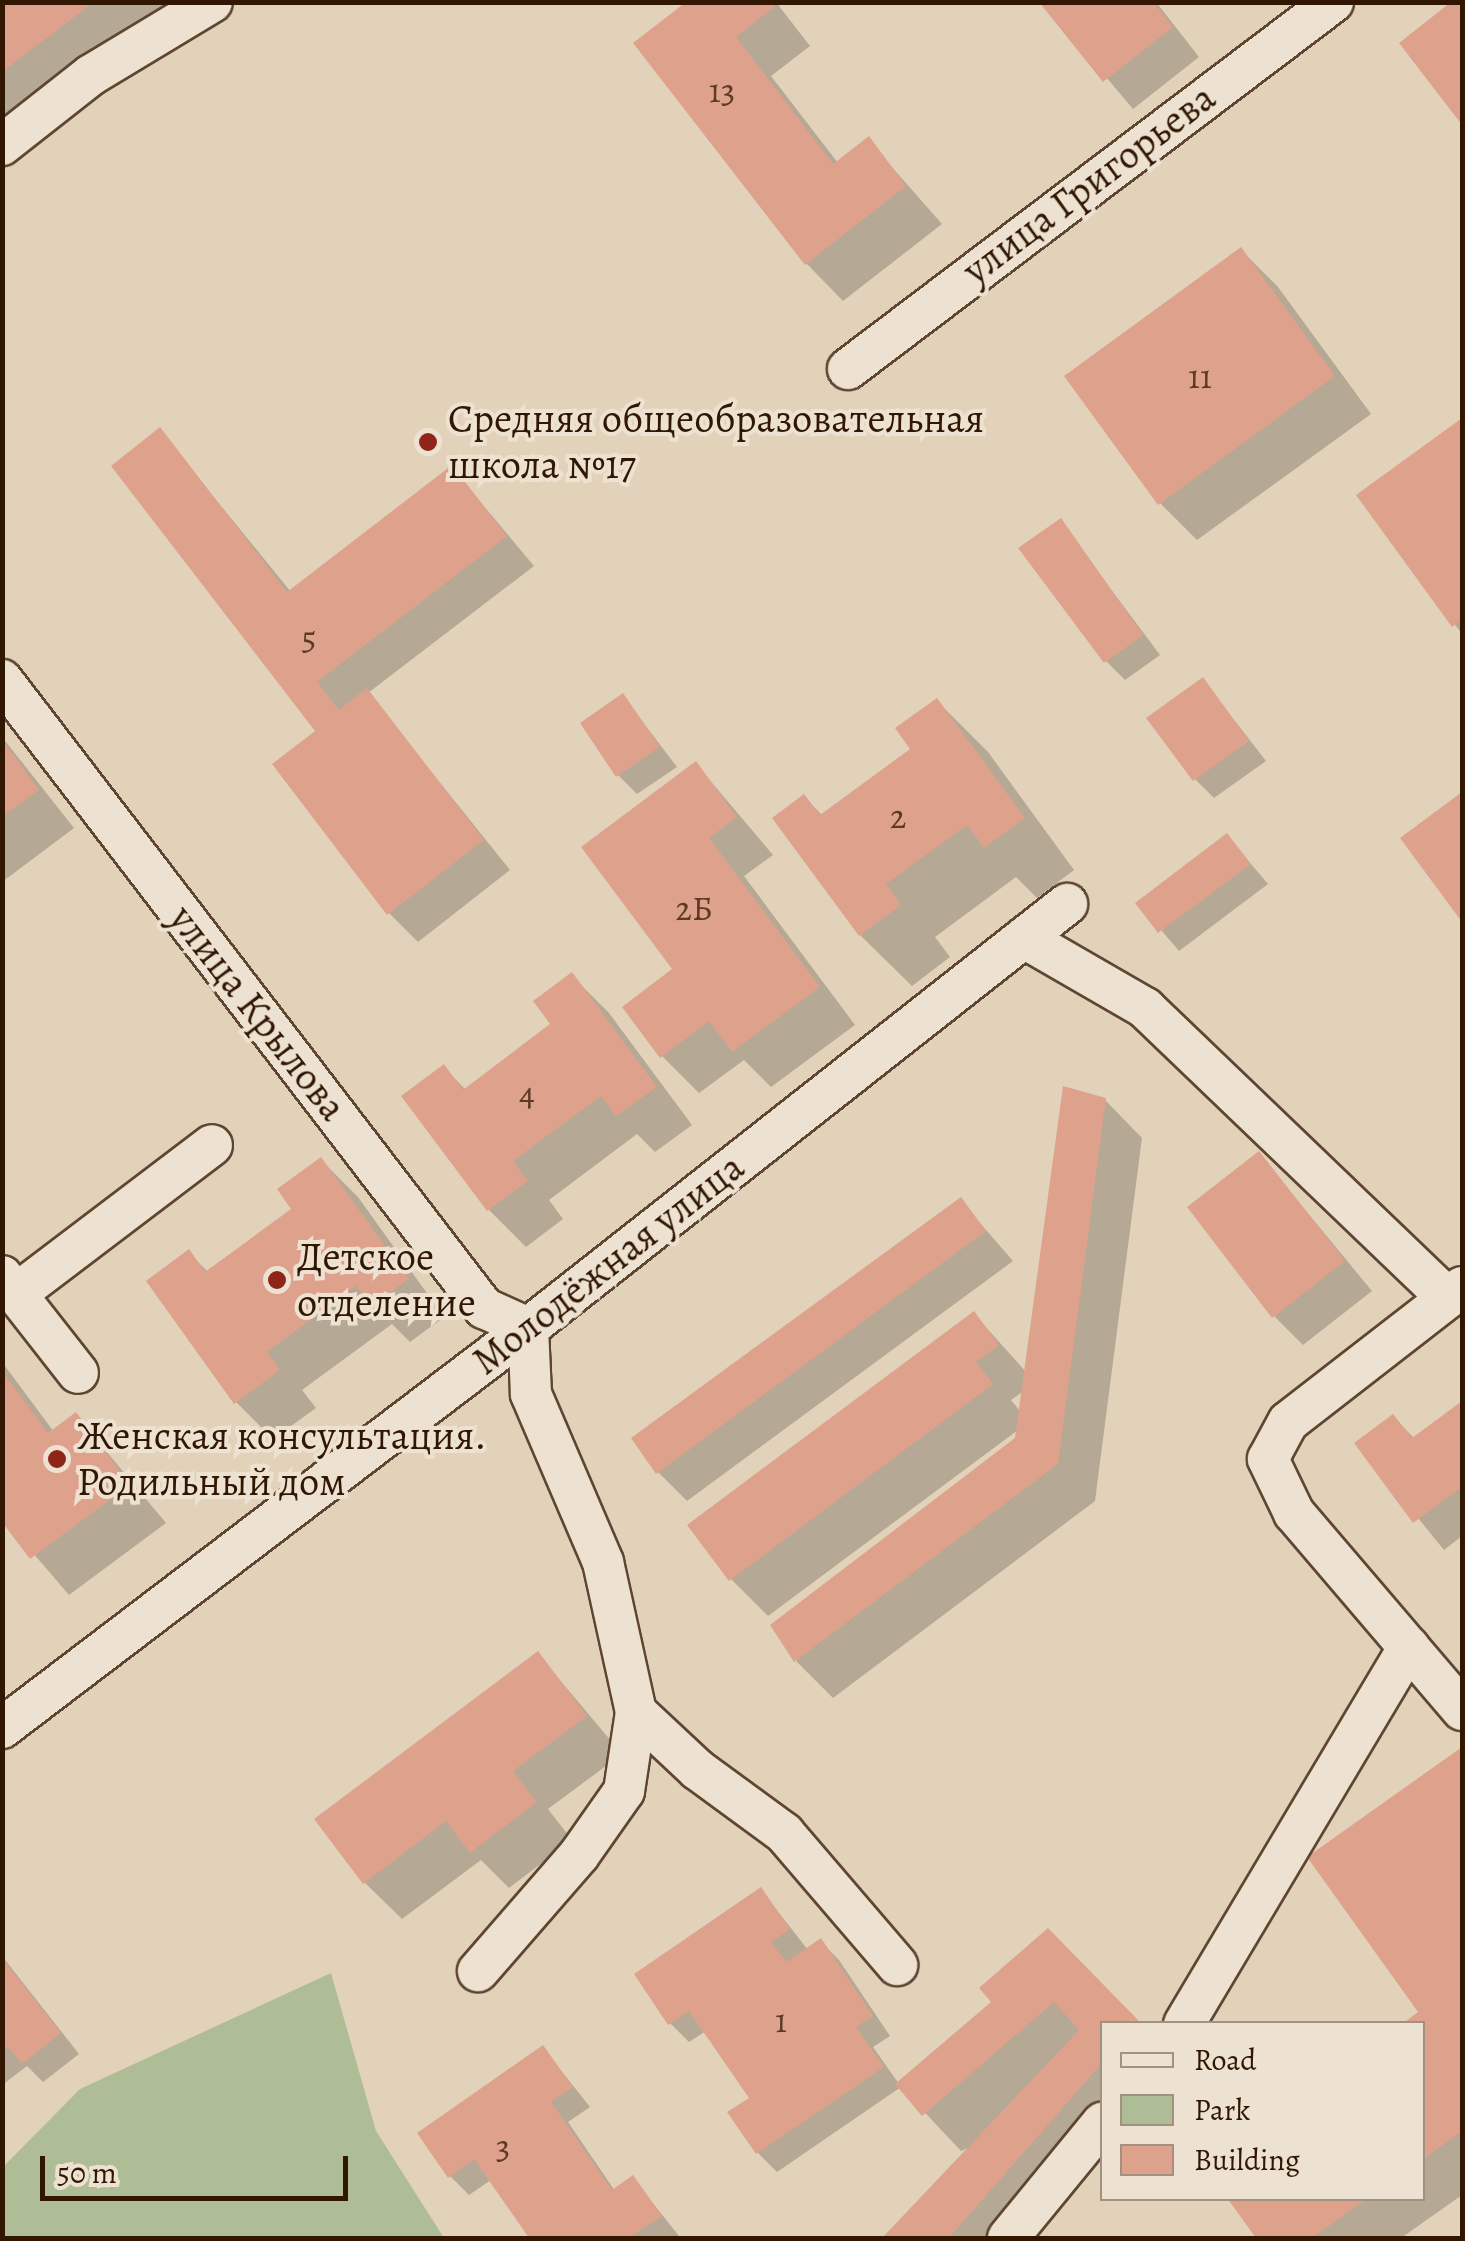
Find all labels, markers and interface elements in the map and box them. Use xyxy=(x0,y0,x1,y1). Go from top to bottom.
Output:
house number: 13 xyxy=(709,69,735,111)
street label: улица Григорьева xyxy=(953,73,1225,295)
house number: 11 xyxy=(1188,355,1212,397)
place label: Средняя общеобразовательная школа №17 xyxy=(448,395,984,489)
marker: Средняя общеобразовательная школа №17 xyxy=(417,431,439,453)
house number: 5 xyxy=(301,616,317,658)
house number: 2 xyxy=(890,795,906,837)
house number: 2Б xyxy=(675,887,713,929)
street label: улица Крылова xyxy=(159,896,357,1130)
house number: 4 xyxy=(519,1072,535,1114)
street label: Молодёжная улица xyxy=(463,1143,753,1385)
place label: Детское отделение xyxy=(297,1233,476,1327)
marker: Детское отделение xyxy=(266,1269,288,1291)
place label: Женская консультация. Родильный дом xyxy=(77,1412,486,1506)
marker: Женская консультация. Родильный дом xyxy=(46,1448,68,1470)
house number: 1 xyxy=(775,1999,787,2041)
legend xyxy=(1100,2021,1425,2201)
text: Road xyxy=(1194,2040,1256,2080)
text: Park xyxy=(1194,2090,1250,2130)
house number: 3 xyxy=(496,2125,510,2167)
scale bar xyxy=(45,2136,352,2198)
text: Building xyxy=(1194,2140,1300,2180)
text: 50 m xyxy=(57,2153,117,2193)

